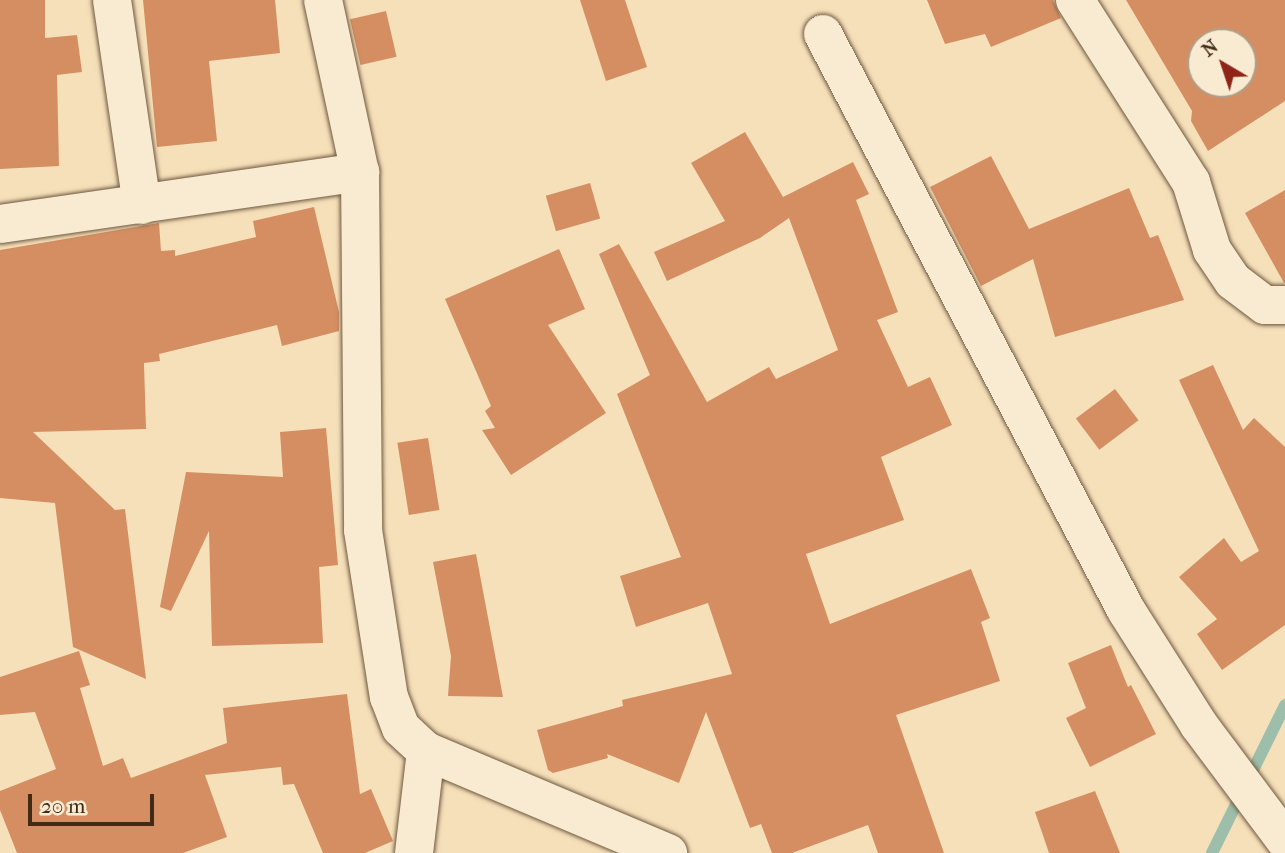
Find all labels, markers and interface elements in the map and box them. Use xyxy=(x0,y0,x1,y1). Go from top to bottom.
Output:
north arrow xyxy=(1187,28,1257,98)
text: N xyxy=(1198,35,1223,61)
scale bar xyxy=(32,780,158,824)
text: 20 m xyxy=(41,794,85,818)

